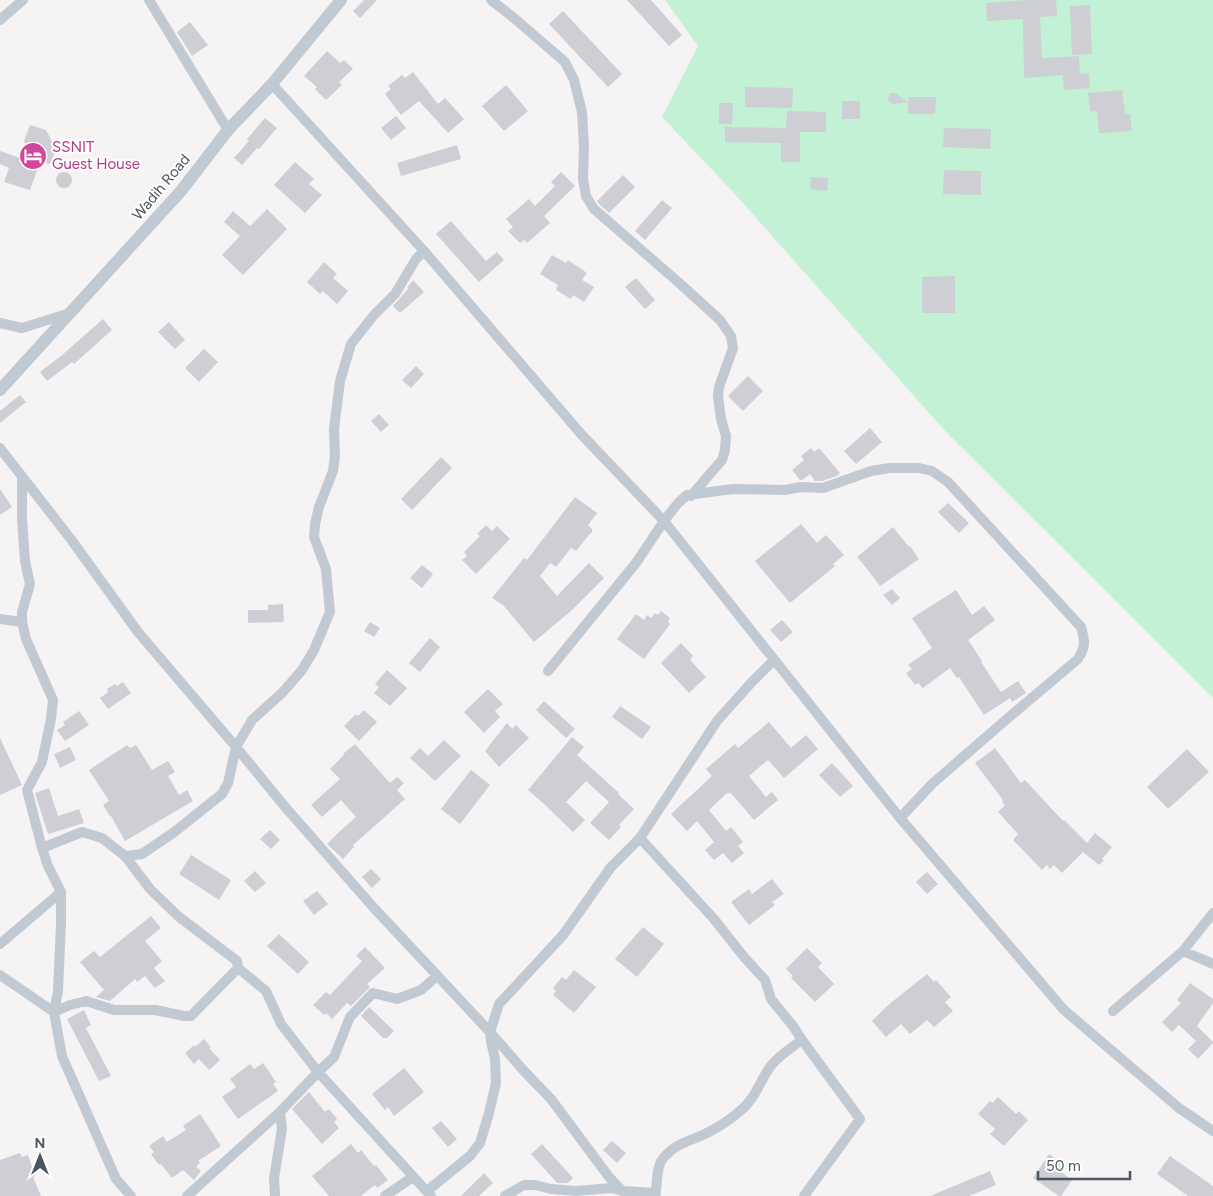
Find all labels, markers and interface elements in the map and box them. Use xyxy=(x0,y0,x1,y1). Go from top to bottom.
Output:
place label: SSNIT Guest House xyxy=(52,138,140,173)
hotel icon: SSNIT Guest House xyxy=(18,141,48,171)
street label: Wadih Road xyxy=(128,150,194,224)
north arrow xyxy=(15,1131,65,1181)
text: N xyxy=(35,1135,45,1152)
scale bar xyxy=(1038,1148,1130,1180)
text: 50 m xyxy=(1046,1157,1081,1175)

